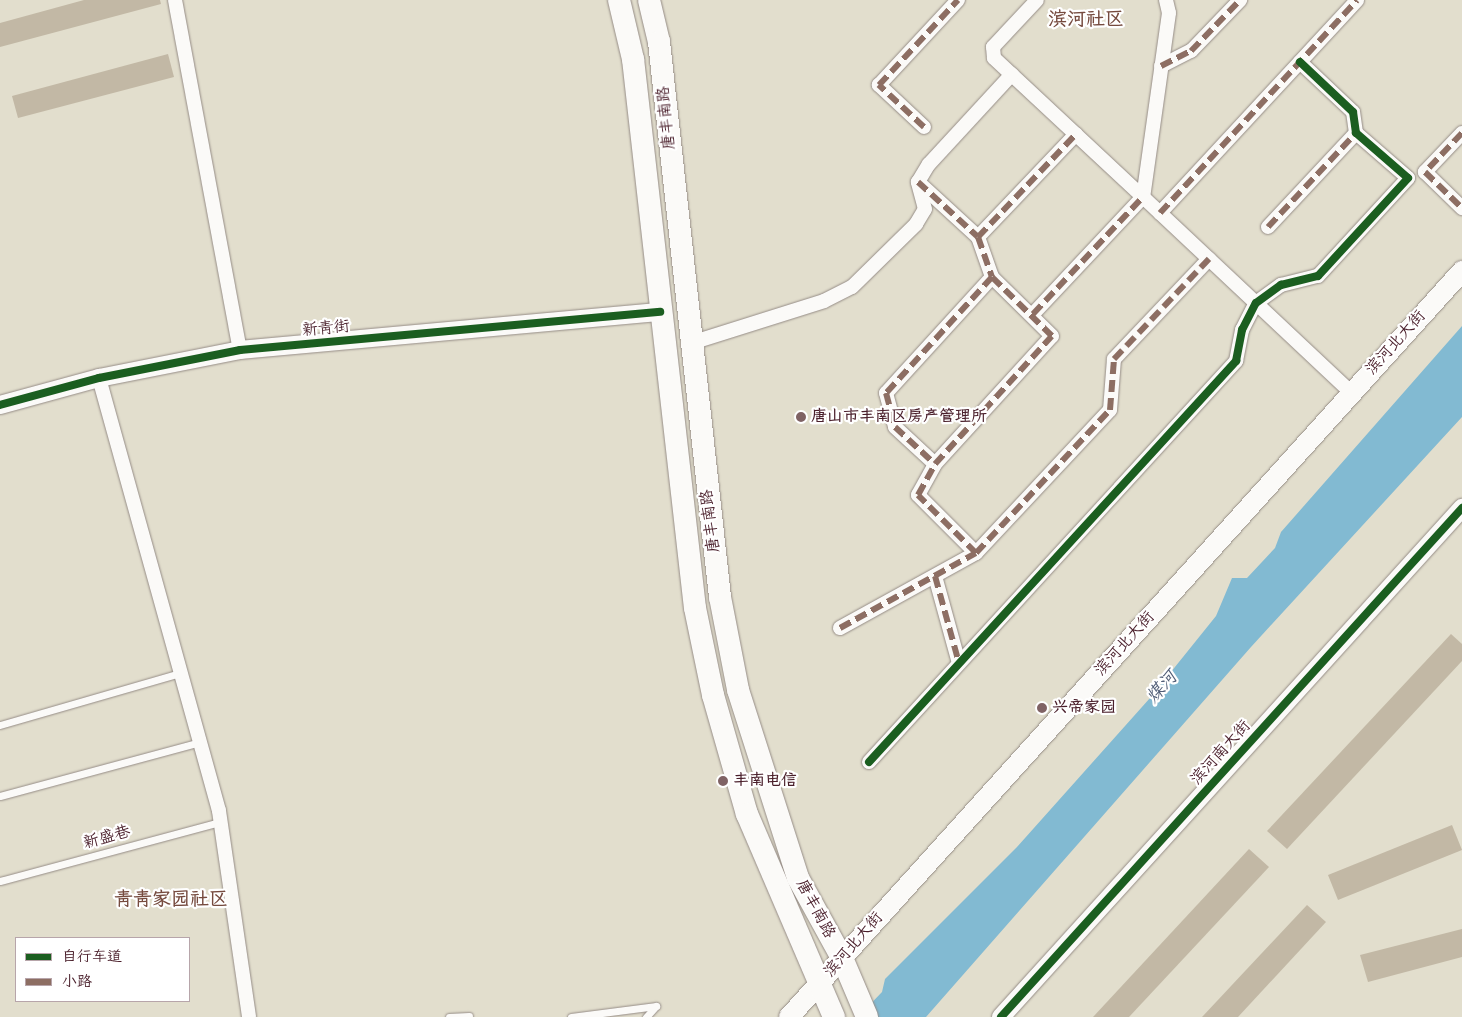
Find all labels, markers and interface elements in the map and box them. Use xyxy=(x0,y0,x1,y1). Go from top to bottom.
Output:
district label: 滨河社区 xyxy=(1048,10,1124,32)
street label: 唐丰南路 xyxy=(654,85,680,151)
street label: 滨河北大街 xyxy=(1362,307,1430,379)
street label: 新青街 xyxy=(301,317,351,341)
place label: 唐山市丰南区房产管理所 xyxy=(811,407,987,427)
marker: 唐山市丰南区房产管理所 xyxy=(795,411,807,423)
street label: 唐丰南路 xyxy=(698,488,724,554)
street label: 滨河北大街 xyxy=(1091,608,1159,680)
water label: 煤河 xyxy=(1143,667,1183,709)
place label: 兴帝家园 xyxy=(1052,698,1116,718)
marker: 兴帝家园 xyxy=(1036,702,1048,714)
street label: 滨河南大街 xyxy=(1187,717,1255,789)
place label: 丰南电信 xyxy=(733,771,797,791)
marker: 丰南电信 xyxy=(717,775,729,787)
street label: 新盛巷 xyxy=(81,823,133,853)
street label: 唐丰南路 xyxy=(792,876,838,942)
district label: 青青家园社区 xyxy=(114,890,228,912)
street label: 滨河北大街 xyxy=(821,909,887,981)
legend xyxy=(15,937,190,1002)
text: 自行车道 xyxy=(62,945,122,969)
text: 小路 xyxy=(62,970,92,994)

